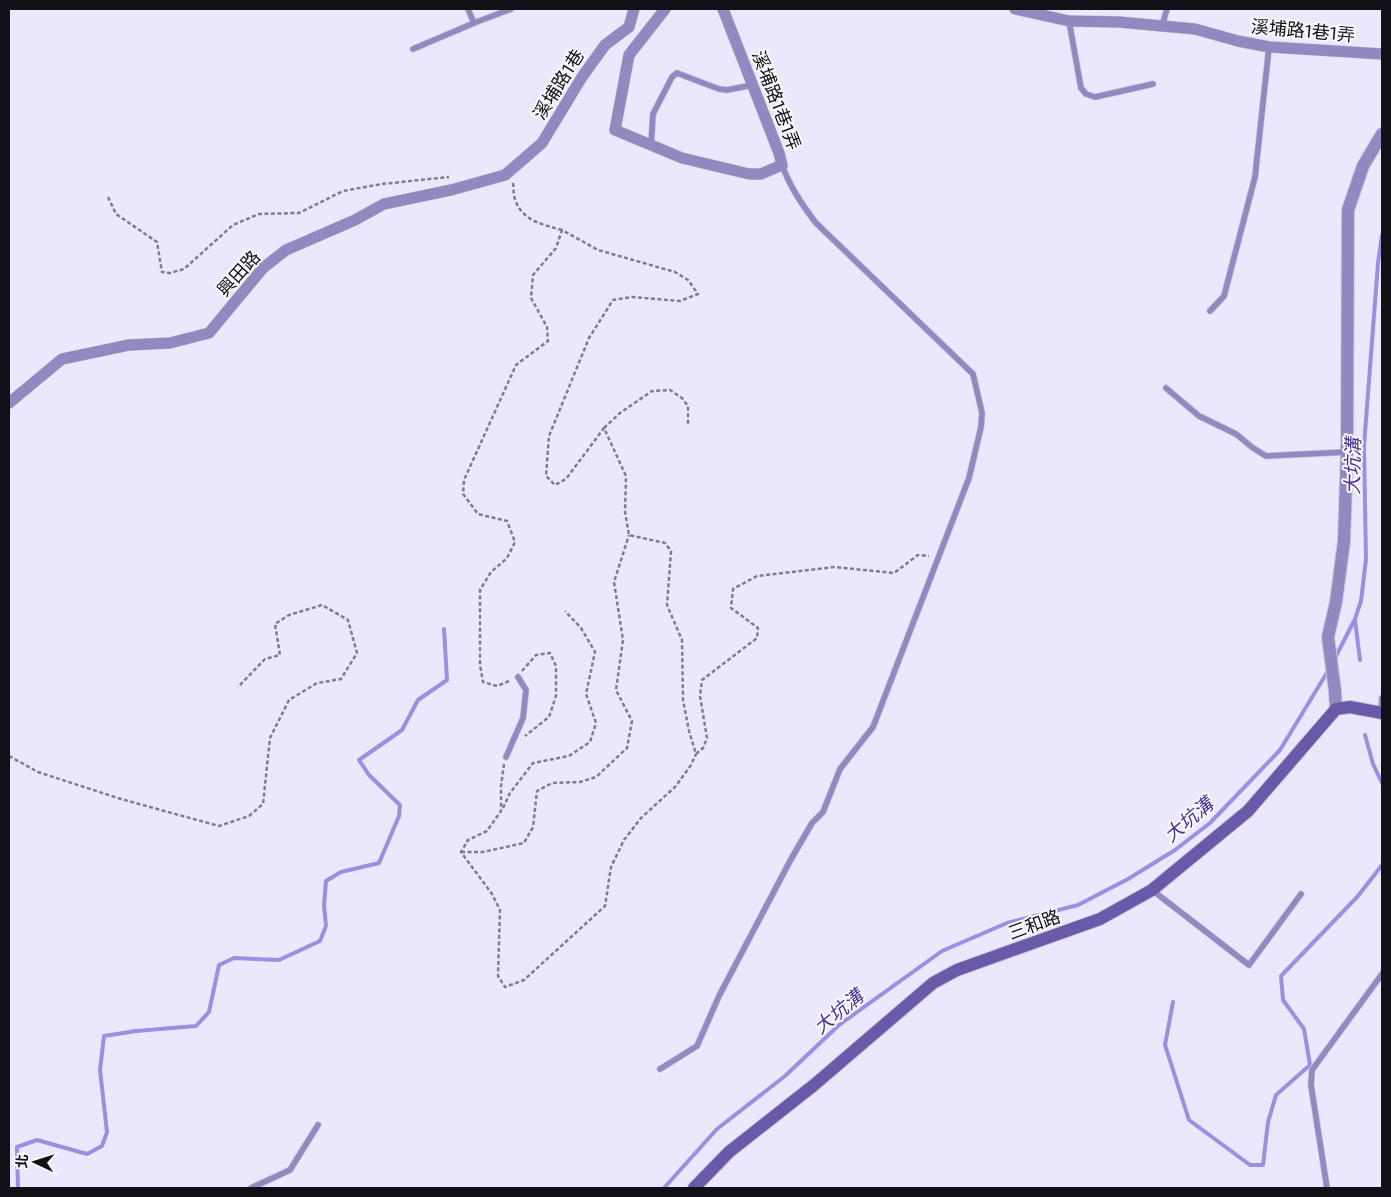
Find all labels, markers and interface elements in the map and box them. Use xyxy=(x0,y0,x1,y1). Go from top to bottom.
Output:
street label: 溪埔路1巷1弄 xyxy=(1250,14,1356,46)
street label: 溪埔路1巷 xyxy=(528,45,588,123)
street label: 溪埔路1巷1弄 xyxy=(748,47,806,153)
street label: 興田路 xyxy=(212,246,264,300)
water label: 大坑溝 xyxy=(1340,434,1364,495)
water label: 大坑溝 xyxy=(1159,790,1220,846)
street label: 三和路 xyxy=(1005,904,1063,944)
water label: 大坑溝 xyxy=(809,982,870,1038)
north arrow xyxy=(10,1137,60,1187)
text: 北 xyxy=(13,1153,31,1169)

